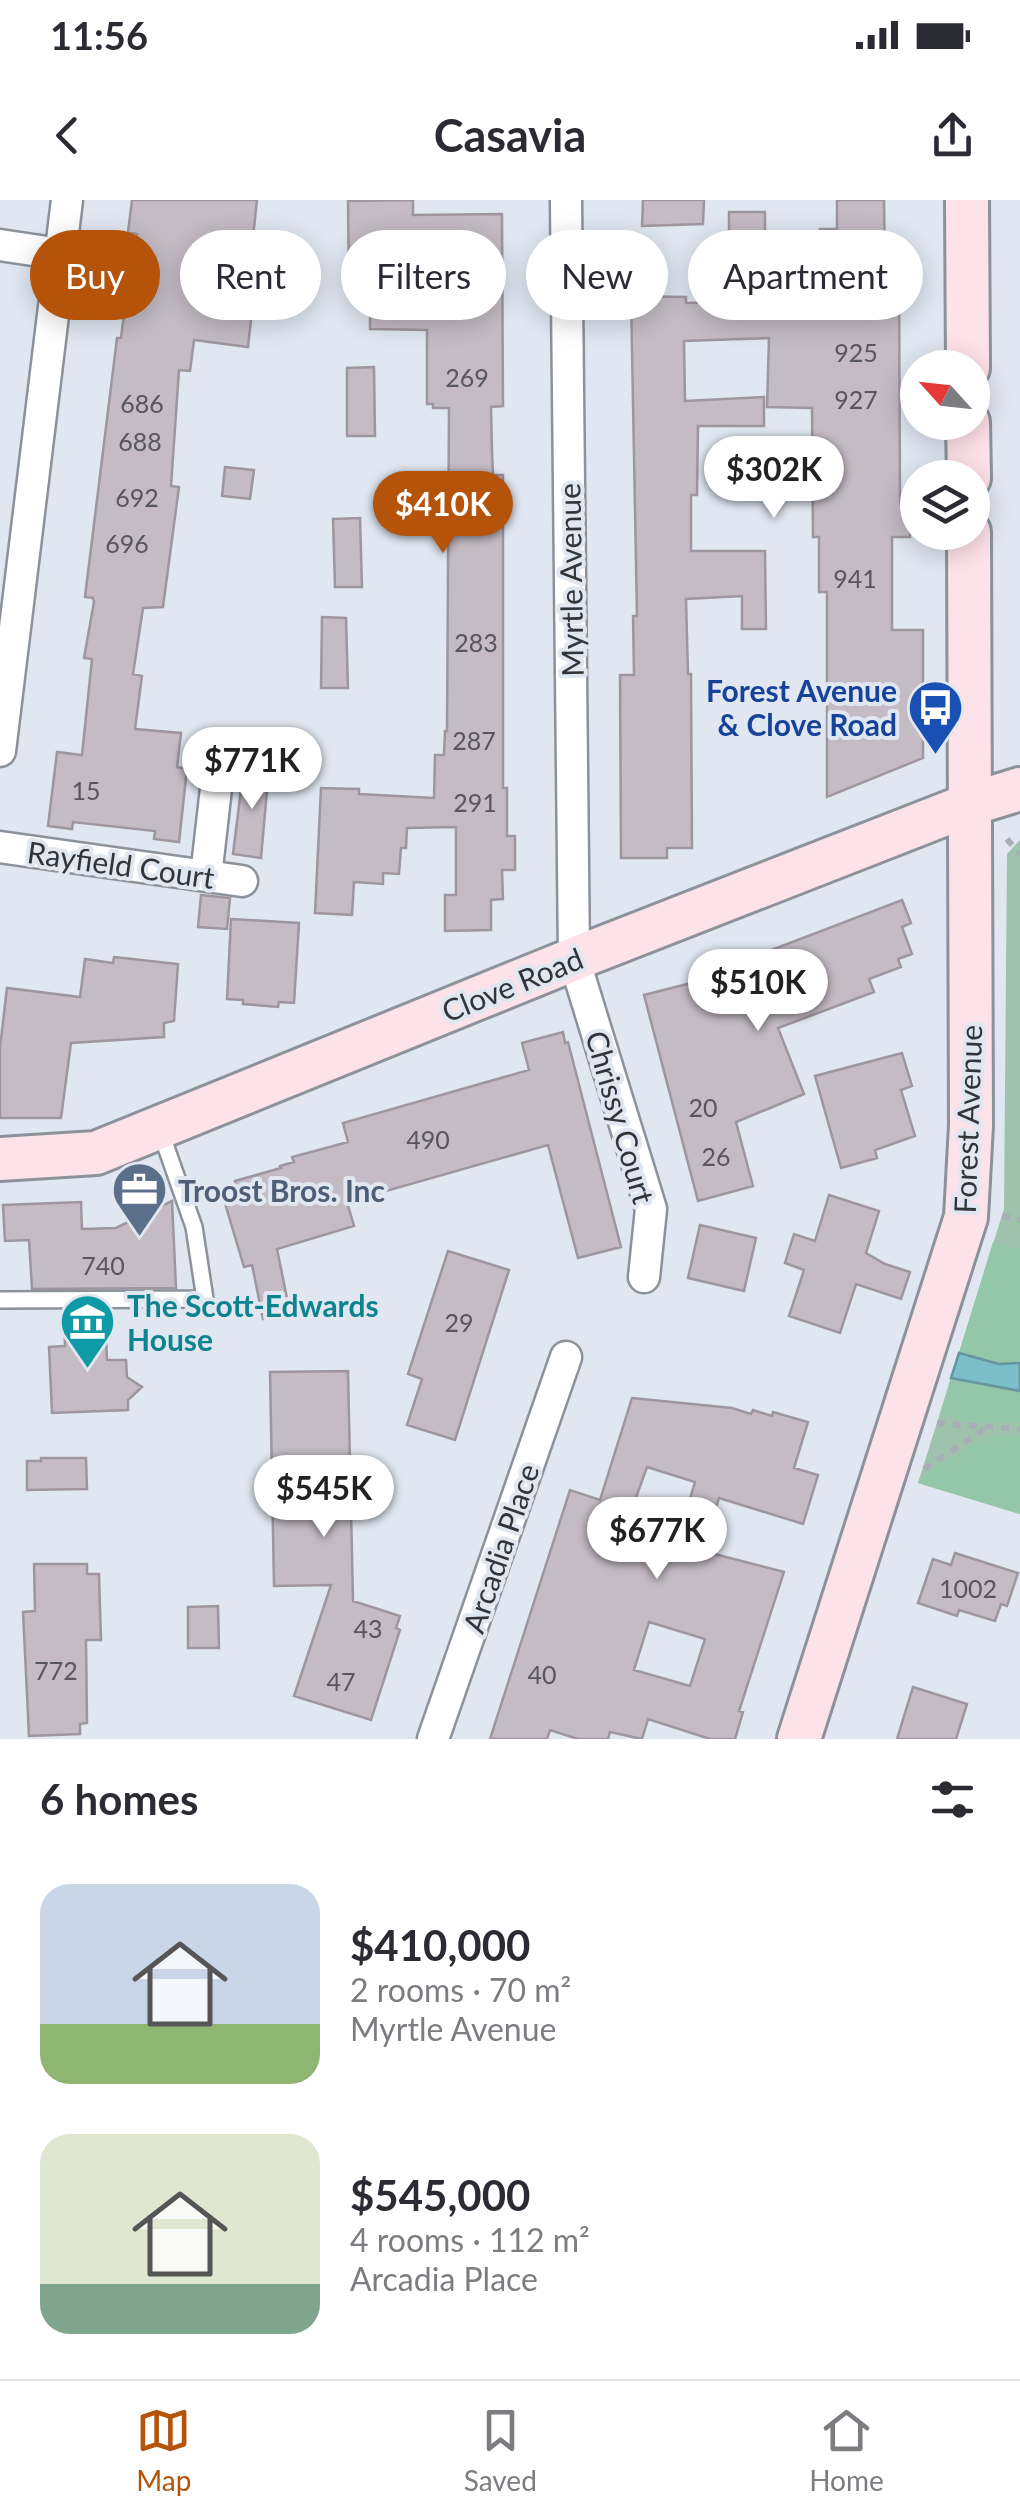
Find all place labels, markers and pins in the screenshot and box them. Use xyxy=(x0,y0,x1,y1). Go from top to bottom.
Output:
pin: $302K xyxy=(704,436,844,521)
pin: $410K xyxy=(373,471,513,556)
place label: Forest Avenue & Clove Road xyxy=(706,672,897,742)
bus stop icon: Forest Avenue & Clove Road xyxy=(906,677,966,756)
pin: $771K xyxy=(182,727,322,812)
pin: $510K xyxy=(688,949,828,1034)
office icon: Troost Bros. Inc xyxy=(109,1160,169,1239)
place label: Troost Bros. Inc xyxy=(178,1172,385,1208)
place label: The Scott-Edwards House xyxy=(127,1287,379,1357)
museum icon: The Scott-Edwards House xyxy=(58,1292,118,1371)
pin: $545K xyxy=(254,1455,394,1540)
pin: $677K xyxy=(587,1497,727,1582)

